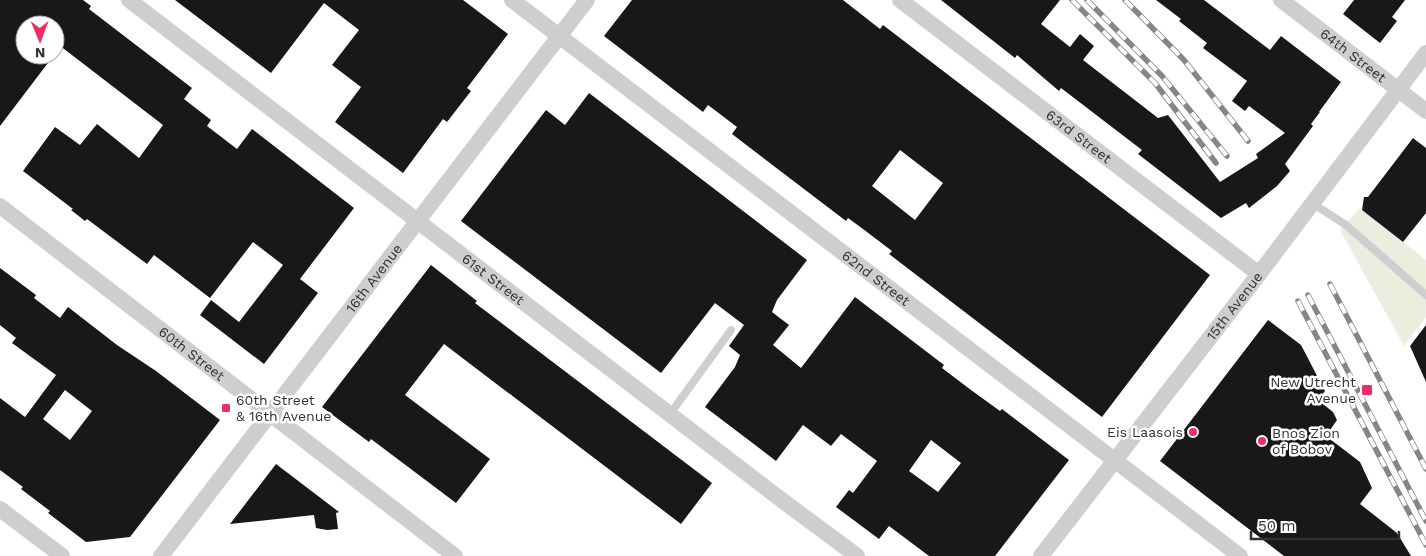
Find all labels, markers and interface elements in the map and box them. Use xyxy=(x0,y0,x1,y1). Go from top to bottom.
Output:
north arrow xyxy=(15,15,65,65)
street label: 64th Street xyxy=(1317,25,1389,86)
text: N xyxy=(35,45,46,61)
street label: 63rd Street xyxy=(1043,107,1115,167)
street label: 16th Avenue xyxy=(342,241,405,316)
street label: 62nd Street xyxy=(839,247,913,309)
street label: 61st Street xyxy=(459,250,528,308)
street label: 15th Avenue xyxy=(1203,269,1266,343)
street label: 60th Street xyxy=(156,323,228,384)
place label: New Utrecht Avenue xyxy=(1270,374,1356,406)
marker: New Utrecht Avenue xyxy=(1360,383,1374,397)
place label: 60th Street & 16th Avenue xyxy=(236,392,331,424)
marker: 60th Street & 16th Avenue xyxy=(220,402,232,414)
place label: Eis Laasois xyxy=(1107,424,1183,440)
place label: Bnos Zion of Bobov xyxy=(1272,425,1340,457)
marker: Eis Laasois xyxy=(1187,426,1199,438)
marker: Bnos Zion of Bobov xyxy=(1256,435,1268,447)
scale bar xyxy=(1251,508,1398,540)
text: 50 m xyxy=(1258,517,1295,535)

